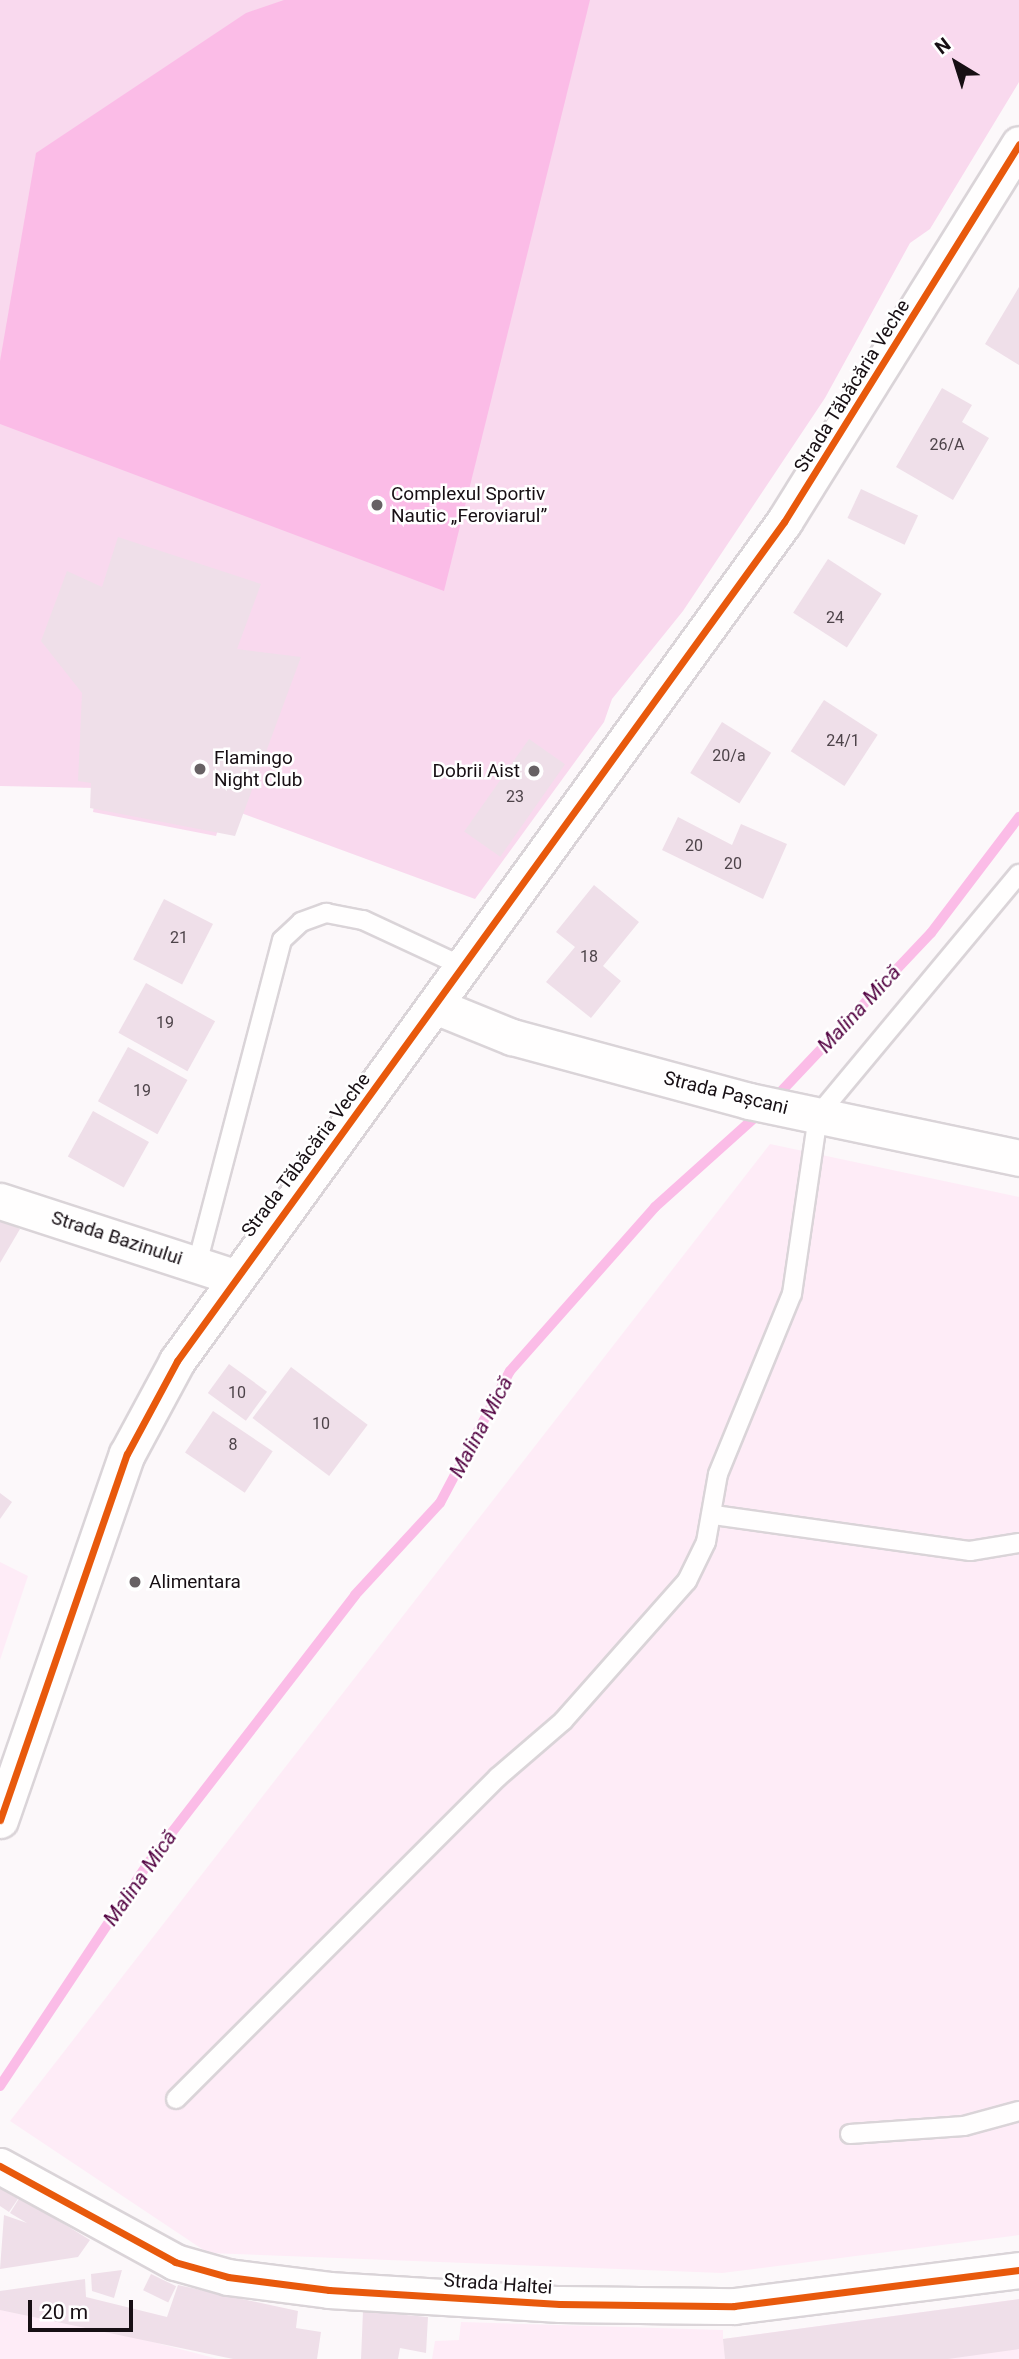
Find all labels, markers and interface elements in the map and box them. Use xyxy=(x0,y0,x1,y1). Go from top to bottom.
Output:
north arrow xyxy=(921,28,991,98)
text: N xyxy=(930,33,955,59)
street label: Strada Tăbăcăria Veche xyxy=(789,295,915,477)
house number: 26/A xyxy=(929,435,965,455)
place label: Complexul Sportiv Nautic „Feroviarul” xyxy=(391,483,547,527)
marker: Complexul Sportiv Nautic „Feroviarul” xyxy=(369,497,385,513)
house number: 24 xyxy=(826,608,844,628)
house number: 24/1 xyxy=(826,731,860,751)
house number: 20/a xyxy=(712,746,746,766)
place label: Flamingo Night Club xyxy=(214,747,302,791)
place label: Dobrii Aist xyxy=(433,760,520,782)
marker: Flamingo Night Club xyxy=(192,761,208,777)
marker: Dobrii Aist xyxy=(526,763,542,779)
house number: 23 xyxy=(506,787,524,807)
house number: 20 xyxy=(685,836,703,856)
house number: 20 xyxy=(724,854,742,874)
house number: 21 xyxy=(170,928,188,948)
house number: 18 xyxy=(580,947,598,967)
water label: Malina Mică xyxy=(812,960,906,1058)
house number: 19 xyxy=(156,1013,174,1033)
street label: Strada Pașcani xyxy=(662,1067,790,1119)
street label: Strada Tăbăcăria Veche xyxy=(237,1068,375,1242)
house number: 19 xyxy=(133,1081,151,1101)
street label: Strada Bazinului xyxy=(49,1206,185,1270)
water label: Malina Mică xyxy=(444,1372,518,1482)
house number: 10 xyxy=(228,1383,246,1403)
house number: 10 xyxy=(312,1414,330,1434)
house number: 8 xyxy=(229,1435,237,1455)
place label: Alimentara xyxy=(149,1571,241,1593)
marker: Alimentara xyxy=(127,1574,143,1590)
water label: Malina Mică xyxy=(98,1825,182,1931)
street label: Strada Haltei xyxy=(443,2269,553,2299)
scale bar xyxy=(32,2286,136,2330)
text: 20 m xyxy=(41,2300,88,2324)

